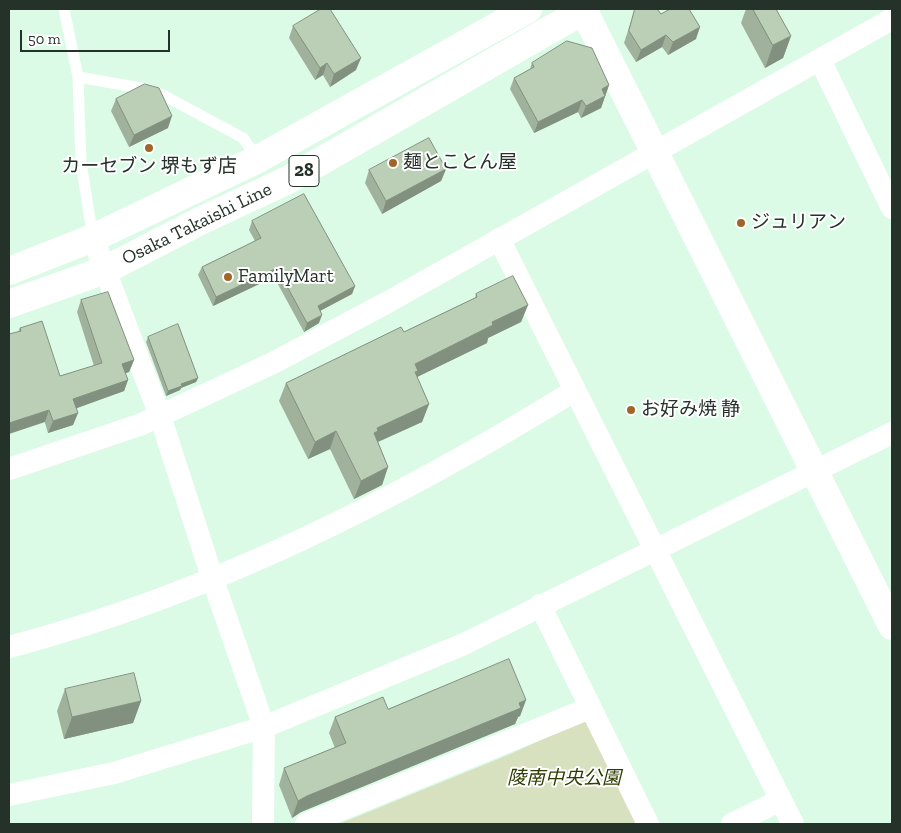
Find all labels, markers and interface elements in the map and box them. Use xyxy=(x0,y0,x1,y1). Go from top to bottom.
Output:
scale bar xyxy=(22,20,172,52)
text: 50 m xyxy=(28,30,61,48)
marker: カーセブン 堺もず店 xyxy=(143,142,155,154)
place label: 麺とことん屋 xyxy=(403,152,517,174)
place label: カーセブン 堺もず店 xyxy=(61,156,237,178)
road number: 28 xyxy=(289,156,319,187)
marker: 麺とことん屋 xyxy=(387,157,399,169)
street label: Osaka Takaishi Line xyxy=(118,178,276,270)
place label: ジュリアン xyxy=(751,212,846,234)
marker: ジュリアン xyxy=(735,217,747,229)
place label: FamilyMart xyxy=(238,266,334,288)
marker: FamilyMart xyxy=(222,271,234,283)
place label: お好み焼 静 xyxy=(641,399,740,421)
marker: お好み焼 静 xyxy=(625,404,637,416)
park label: 陵南中央公園 xyxy=(507,768,621,790)

